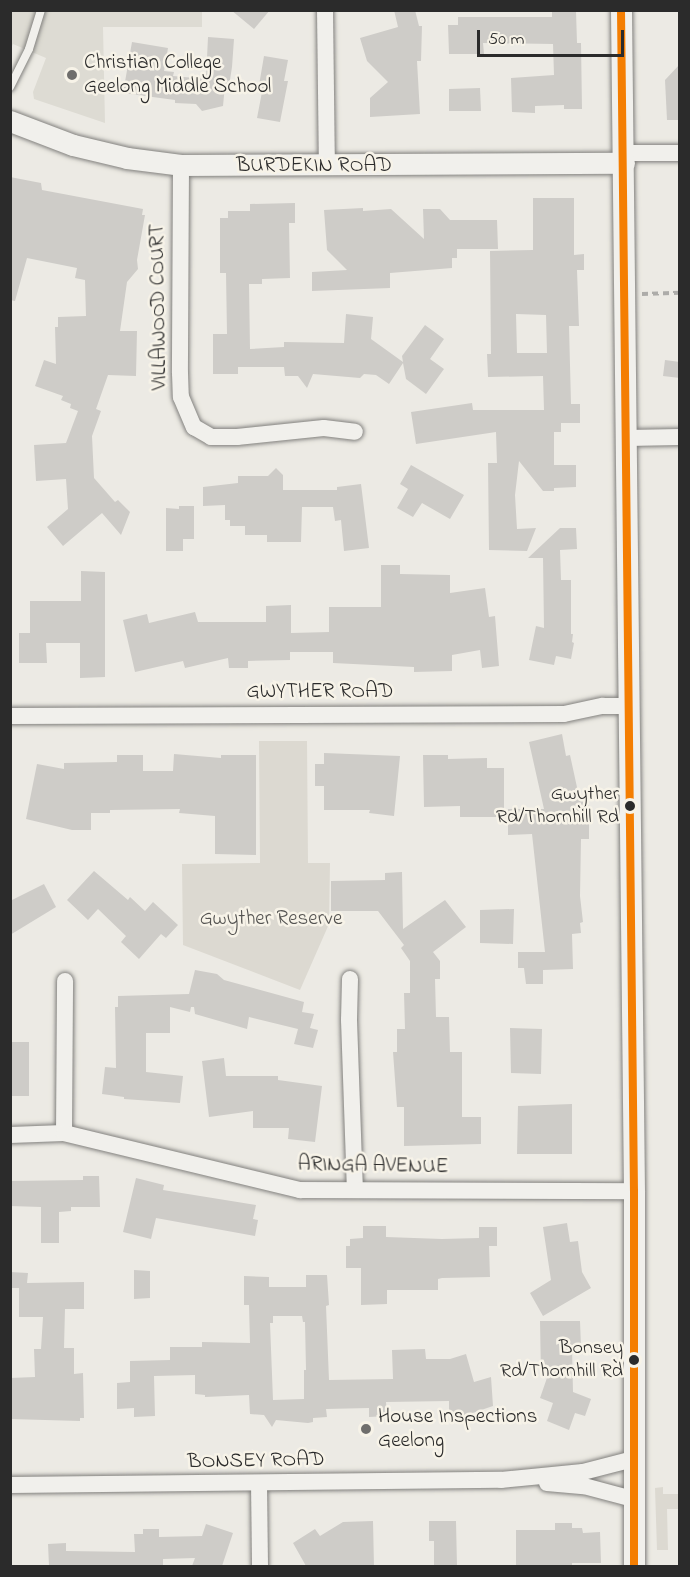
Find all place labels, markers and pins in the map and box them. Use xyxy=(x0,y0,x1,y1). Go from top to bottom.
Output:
place label: Christian College Geelong Middle School xyxy=(84,50,271,100)
marker: Christian College Geelong Middle School xyxy=(65,68,79,82)
place label: Gwyther Rd/Thornhill Rd xyxy=(496,783,619,830)
marker: Gwyther Rd/Thornhill Rd xyxy=(624,800,636,812)
place label: Bonsey Rd/Thornhill Rd xyxy=(500,1336,623,1383)
marker: Bonsey Rd/Thornhill Rd xyxy=(628,1354,640,1366)
place label: House Inspections Geelong xyxy=(378,1404,537,1454)
marker: House Inspections Geelong xyxy=(359,1422,373,1436)

